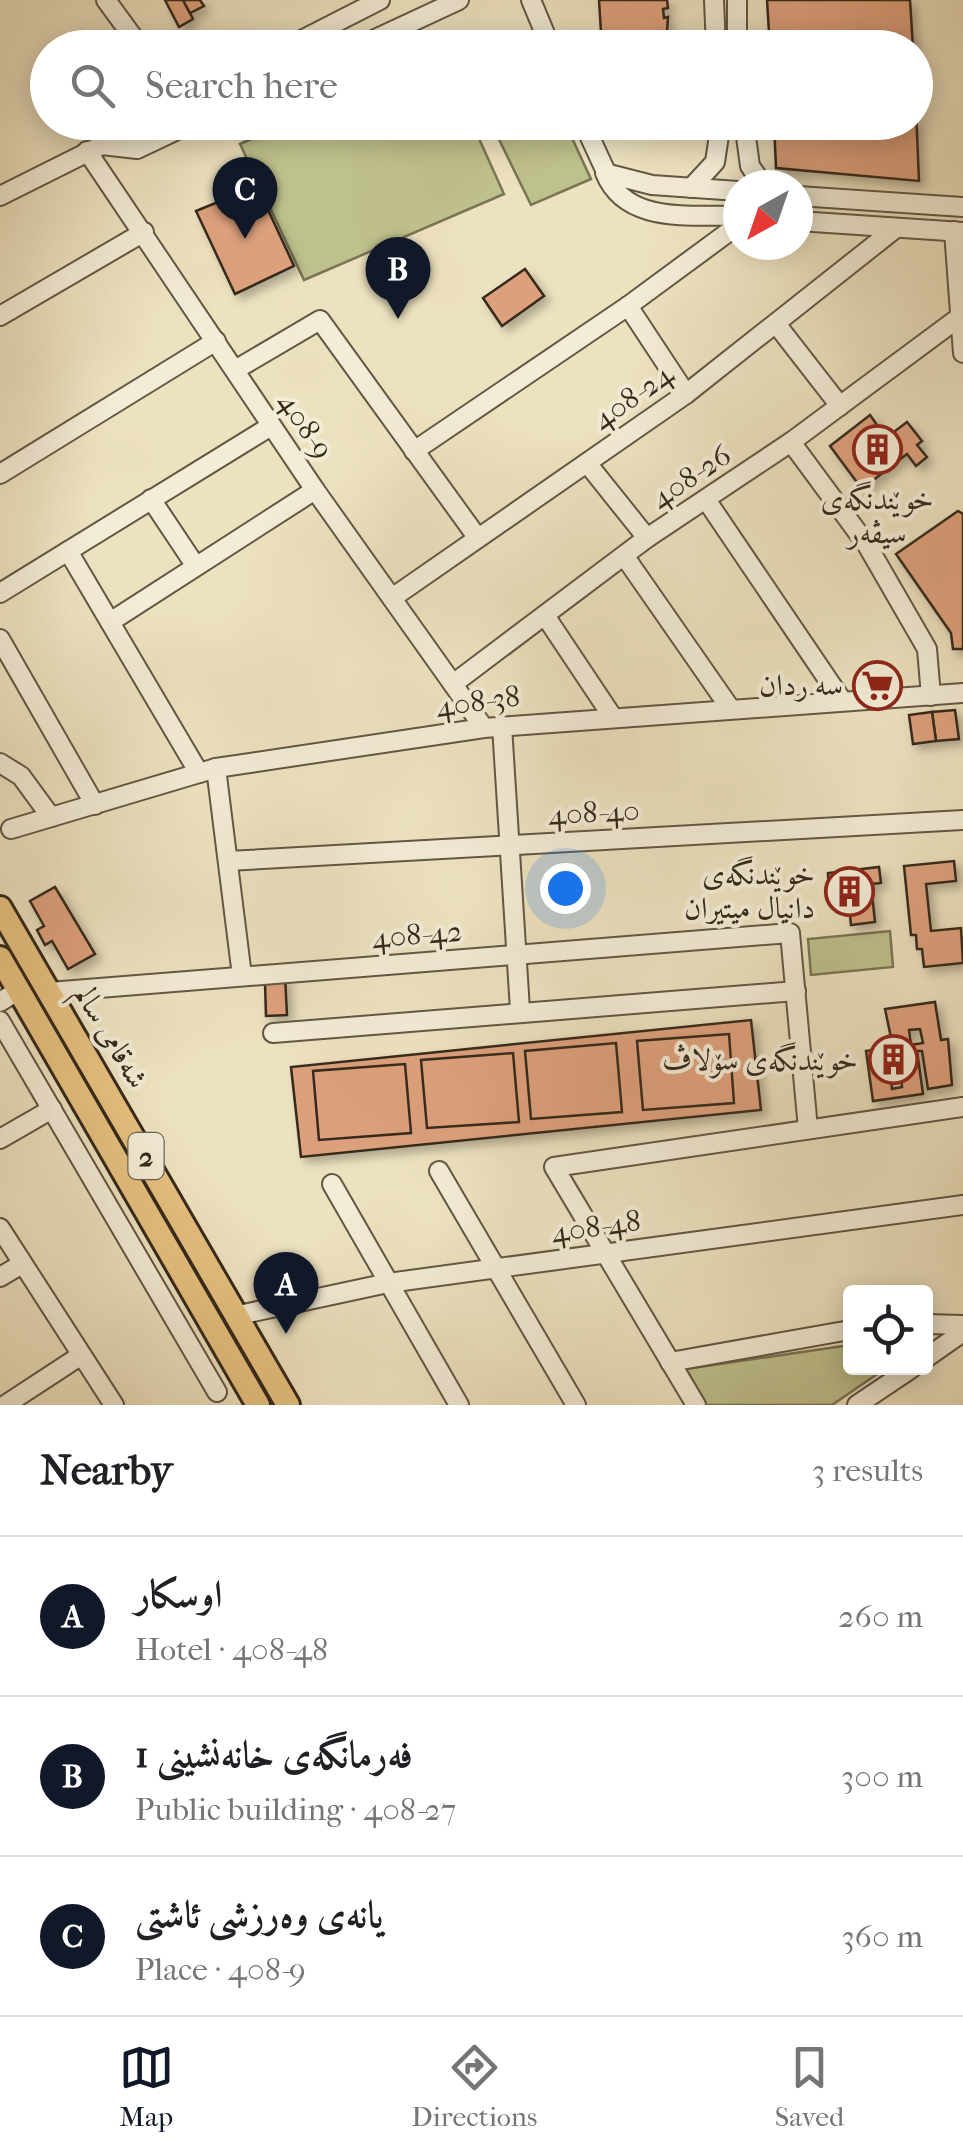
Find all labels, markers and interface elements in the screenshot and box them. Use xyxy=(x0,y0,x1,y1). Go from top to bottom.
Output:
search box xyxy=(30,30,933,140)
icon: search xyxy=(65,58,120,113)
text: Search here xyxy=(145,63,338,108)
pin: C xyxy=(212,156,278,239)
north arrow xyxy=(723,170,813,260)
pin: B xyxy=(366,236,430,319)
street label: 408-24 xyxy=(586,356,681,437)
street label: 408-9 xyxy=(270,386,340,466)
building icon: خوێندنگەی سیڤەر xyxy=(851,424,903,476)
street label: 408-26 xyxy=(644,437,738,516)
place label: خوێندنگەی سیڤەر xyxy=(820,481,934,551)
supermarket icon: سه ردان xyxy=(852,659,904,711)
place label: سه ردان xyxy=(759,668,843,703)
street label: 408-38 xyxy=(434,679,522,725)
street label: 408-40 xyxy=(547,793,641,833)
place label: خوێندنگەی دانیال میتیران xyxy=(684,856,815,926)
your location xyxy=(540,863,591,914)
building icon: خوێندنگەی دانیال میتیران xyxy=(824,865,876,917)
street label: 408-42 xyxy=(371,914,463,956)
street label: شەقامی سالم xyxy=(60,979,155,1099)
building icon: خوێندنگەی سۆلاڤ xyxy=(867,1034,919,1086)
place label: خوێندنگەی سۆلاڤ xyxy=(662,1042,858,1079)
road number: 2 xyxy=(128,1133,164,1179)
street label: 408-48 xyxy=(549,1203,643,1251)
pin: A xyxy=(254,1252,318,1334)
map controls xyxy=(843,1285,933,1375)
button: locate xyxy=(843,1285,933,1375)
text: Nearby xyxy=(40,1446,172,1495)
text: 3 results xyxy=(812,1452,923,1489)
text: اوسكار xyxy=(135,1572,222,1617)
text: A xyxy=(62,1598,83,1635)
text: 260 m xyxy=(838,1598,923,1635)
text: Hotel · 408-48 xyxy=(135,1631,328,1668)
text: فەرمانگەی خانەنشینی 1 xyxy=(135,1732,413,1777)
text: B xyxy=(62,1758,83,1795)
text: 300 m xyxy=(841,1758,923,1795)
text: Public building · 408-27 xyxy=(135,1791,456,1828)
text: یانەی وەرزشی ئاشتی xyxy=(135,1892,383,1937)
text: C xyxy=(62,1918,83,1955)
text: 360 m xyxy=(841,1918,923,1955)
text: Place · 408-9 xyxy=(135,1951,306,1988)
tab: Map xyxy=(119,2040,174,2133)
tab: Directions xyxy=(411,2040,537,2133)
tab: Saved xyxy=(775,2040,844,2133)

